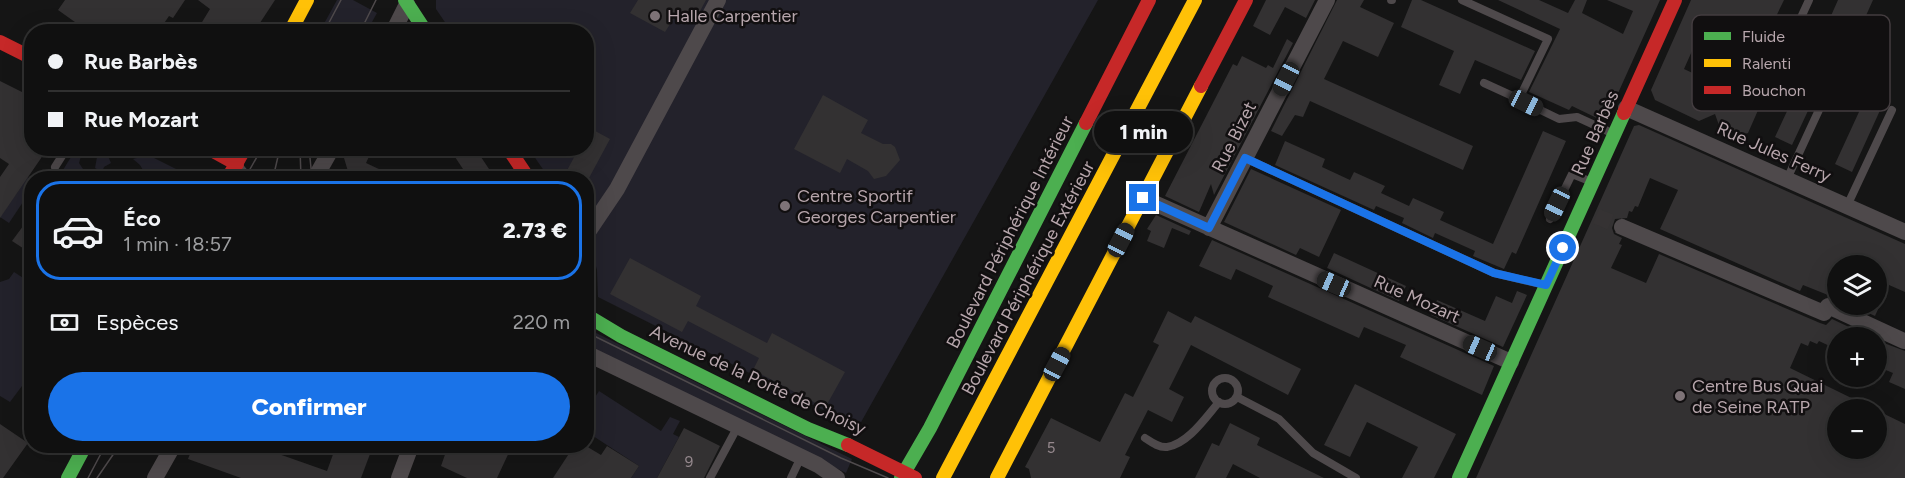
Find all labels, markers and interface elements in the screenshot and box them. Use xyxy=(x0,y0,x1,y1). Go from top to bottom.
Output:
place label: Halle Carpentier xyxy=(667,5,798,27)
marker: Halle Carpentier xyxy=(648,9,662,23)
legend xyxy=(1692,15,1890,111)
text: Fluide xyxy=(1742,27,1785,46)
text: Rue Barbès xyxy=(84,48,197,75)
text: Ralenti xyxy=(1742,54,1791,73)
car xyxy=(1270,59,1302,99)
text: Bouchon xyxy=(1742,81,1806,100)
car xyxy=(1506,87,1546,119)
street label: Rue Barbès xyxy=(1567,87,1623,179)
street label: Rue Bizet xyxy=(1207,98,1261,176)
text: Rue Mozart xyxy=(84,106,199,133)
callout: 1 min xyxy=(1094,111,1192,153)
street label: Boulevard Périphérique Intérieur xyxy=(942,112,1078,352)
street label: Rue Jules Ferry xyxy=(1713,117,1835,187)
text: 1 min xyxy=(1120,120,1167,144)
street label: Boulevard Périphérique Extérieur xyxy=(957,157,1099,399)
route end xyxy=(1129,184,1156,211)
car xyxy=(1541,184,1573,224)
place label: Centre Sportif Georges Carpentier xyxy=(797,185,956,228)
marker: Centre Sportif Georges Carpentier xyxy=(778,199,792,213)
icon: car xyxy=(51,204,105,258)
text: Éco xyxy=(123,205,161,232)
text: 2.73 € xyxy=(503,217,567,244)
car xyxy=(1105,220,1137,260)
text: 1 min · 18:57 xyxy=(123,232,232,256)
route start xyxy=(1549,234,1576,261)
map controls xyxy=(1827,255,1887,459)
button: layers xyxy=(1827,255,1887,315)
car xyxy=(1314,268,1354,300)
street label: Rue Mozart xyxy=(1370,270,1464,328)
icon: cash xyxy=(48,306,81,339)
text: Espèces xyxy=(96,309,178,336)
text: 220 m xyxy=(513,310,570,334)
street label: Avenue de la Porte de Choisy xyxy=(646,320,870,440)
button: + xyxy=(1827,327,1887,387)
car xyxy=(1460,332,1500,364)
car xyxy=(1041,344,1073,384)
button: Confirmer xyxy=(48,372,570,441)
place label: Centre Bus Quai de Seine RATP xyxy=(1692,375,1823,418)
marker: Centre Bus Quai de Seine RATP xyxy=(1673,389,1687,403)
button: − xyxy=(1827,399,1887,459)
house number: 5 xyxy=(1047,439,1055,457)
house number: 9 xyxy=(685,453,693,471)

